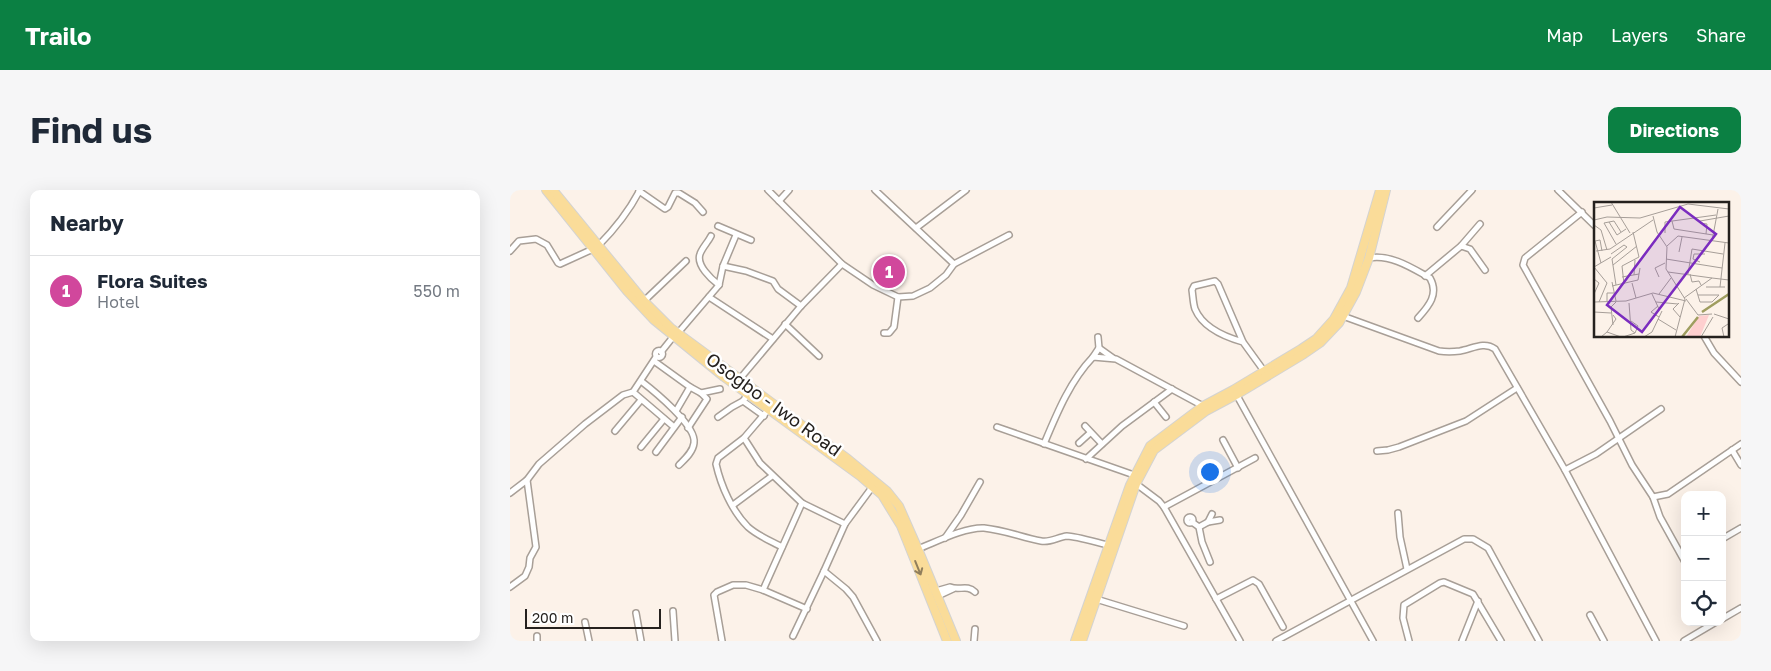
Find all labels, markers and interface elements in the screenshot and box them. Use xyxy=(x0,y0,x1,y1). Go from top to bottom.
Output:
text: Trailo xyxy=(25,21,91,50)
text: Map xyxy=(1546,24,1583,46)
text: Layers xyxy=(1611,24,1668,46)
text: Share xyxy=(1696,24,1746,46)
button: Directions xyxy=(1608,107,1741,153)
text: Find us xyxy=(30,109,152,151)
inset map xyxy=(1594,202,1728,338)
text: Nearby xyxy=(50,210,124,236)
pin: 1 xyxy=(873,253,905,291)
text: Flora Suites xyxy=(97,269,208,292)
text: 1 xyxy=(62,281,70,301)
text: 550 m xyxy=(413,281,460,301)
text: Hotel xyxy=(97,292,140,312)
street label: Osogbo - Iwo Road xyxy=(702,348,846,460)
your location xyxy=(1197,459,1223,485)
map controls xyxy=(1681,491,1726,626)
button: + xyxy=(1681,491,1726,536)
button: − xyxy=(1681,536,1726,581)
one-way arrow xyxy=(914,560,923,575)
button: locate xyxy=(1681,581,1726,626)
scale bar xyxy=(525,606,661,629)
text: 200 m xyxy=(532,609,573,626)

